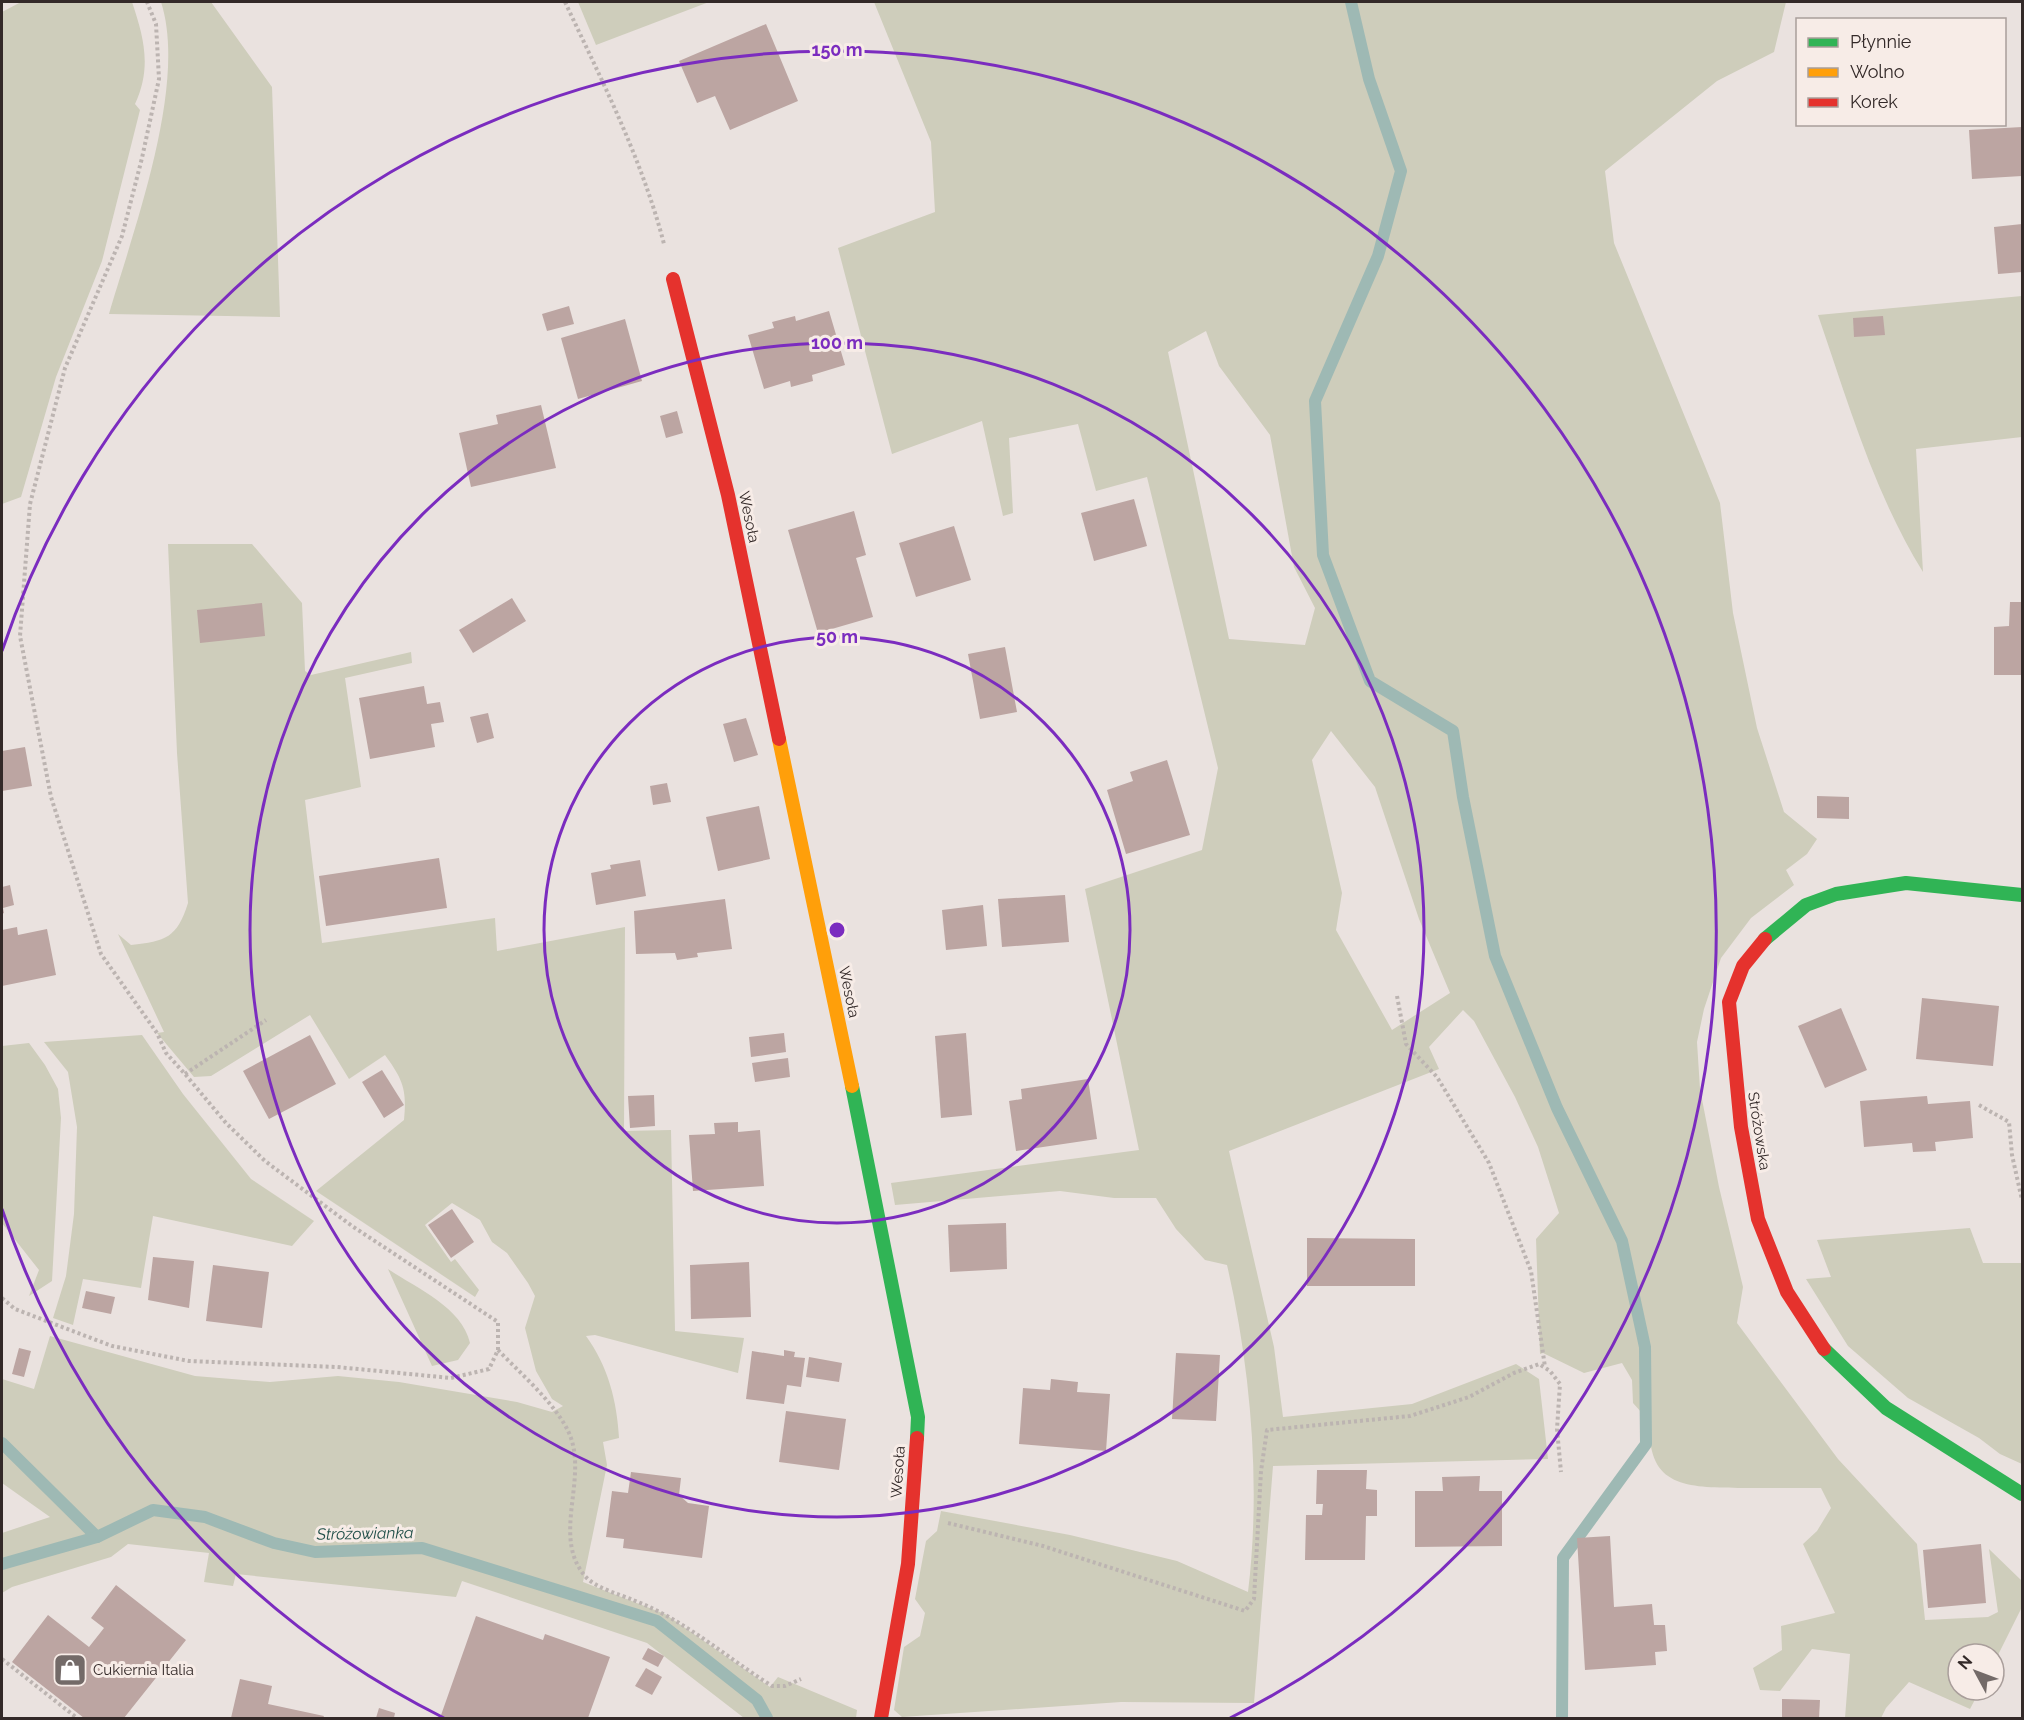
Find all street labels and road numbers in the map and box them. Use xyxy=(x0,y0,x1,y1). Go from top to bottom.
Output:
street label: Wesoła xyxy=(735,490,763,544)
street label: Wesoła xyxy=(835,965,863,1019)
street label: Stróżowska xyxy=(1744,1091,1774,1171)
street label: Wesoła xyxy=(887,1445,909,1499)

